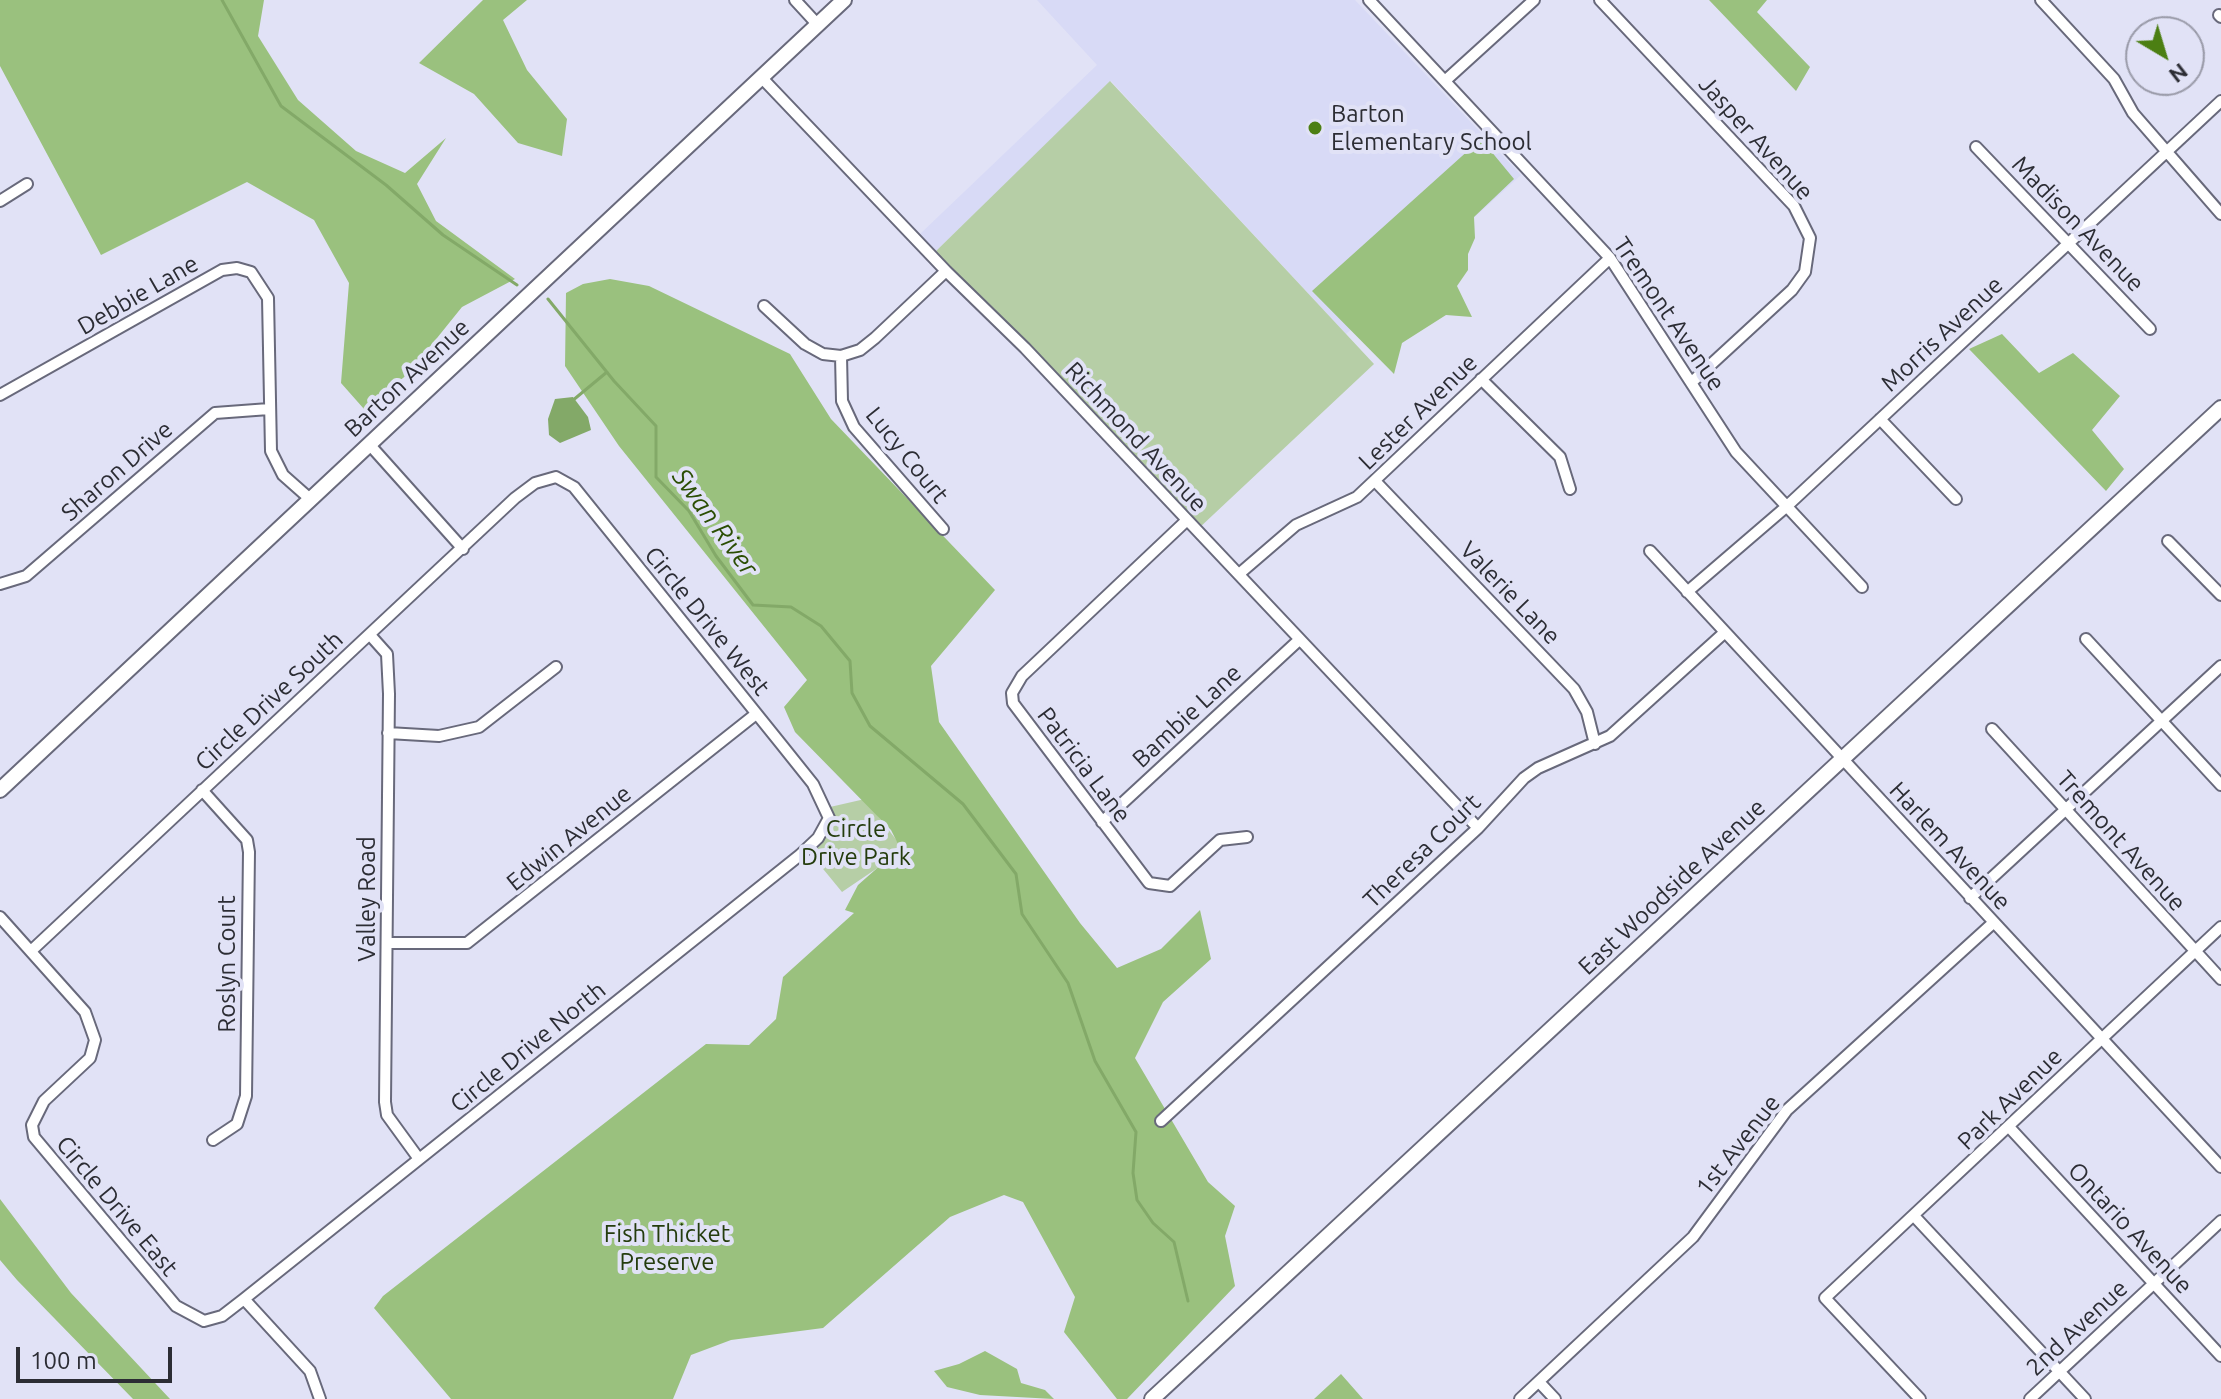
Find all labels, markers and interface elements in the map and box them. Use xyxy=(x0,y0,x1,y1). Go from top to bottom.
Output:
north arrow xyxy=(2125,16,2205,96)
text: N xyxy=(2165,59,2193,89)
street label: Jasper Avenue xyxy=(1693,70,1819,206)
place label: Barton Elementary School xyxy=(1331,100,1532,156)
marker: Barton Elementary School xyxy=(1306,119,1324,137)
street label: Madison Avenue xyxy=(2006,150,2150,298)
street label: Tremont Avenue xyxy=(1607,232,1731,396)
street label: Debbie Lane xyxy=(73,249,203,341)
street label: Morris Avenue xyxy=(1875,270,2009,398)
street label: Barton Avenue xyxy=(339,313,475,443)
street label: Lester Avenue xyxy=(1353,348,1483,476)
street label: Richmond Avenue xyxy=(1059,356,1213,518)
street label: Lucy Court xyxy=(860,401,954,509)
street label: Sharon Drive xyxy=(56,415,178,527)
water label: Swan River xyxy=(666,462,764,582)
street label: Valerie Lane xyxy=(1454,536,1566,650)
street label: Circle Drive West xyxy=(638,541,776,701)
street label: Circle Drive South xyxy=(189,625,349,777)
street label: Bambie Lane xyxy=(1127,658,1247,774)
street label: Patricia Lane xyxy=(1031,702,1137,828)
street label: Tremont Avenue xyxy=(2050,765,2192,917)
street label: Harlem Avenue xyxy=(1883,776,2017,916)
street label: Edwin Avenue xyxy=(501,779,637,897)
street label: Theresa Court xyxy=(1357,788,1487,914)
street label: East Woodside Avenue xyxy=(1573,793,1771,981)
park label: Circle Drive Park xyxy=(801,815,911,871)
street label: Valley Road xyxy=(353,836,381,962)
street label: Roslyn Court xyxy=(213,895,241,1033)
street label: Circle Drive North xyxy=(445,976,611,1118)
street label: Park Avenue xyxy=(1952,1042,2068,1156)
street label: 1st Avenue xyxy=(1690,1089,1786,1201)
street label: Circle Drive East xyxy=(50,1130,184,1282)
street label: Ontario Avenue xyxy=(2062,1156,2198,1300)
park label: Fish Thicket Preserve xyxy=(604,1220,730,1276)
street label: 2nd Avenue xyxy=(2021,1274,2133,1382)
scale bar xyxy=(20,1331,176,1381)
text: 100 m xyxy=(30,1347,97,1374)

